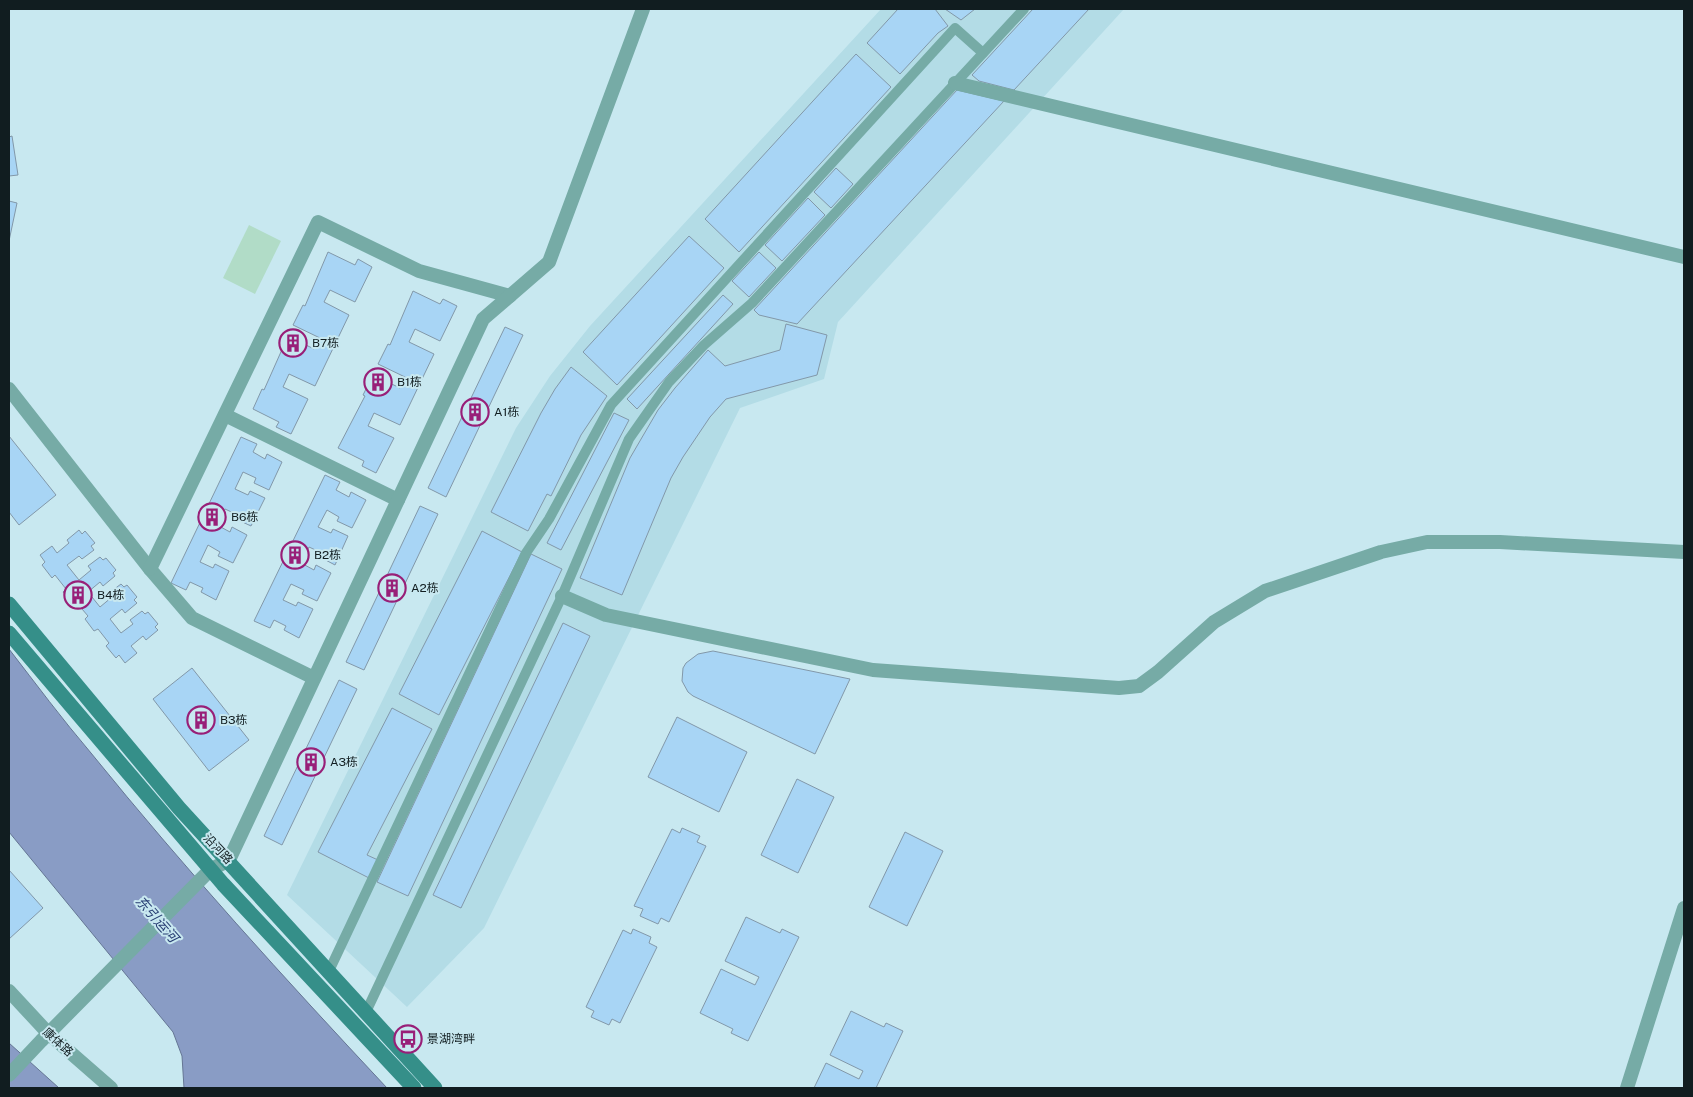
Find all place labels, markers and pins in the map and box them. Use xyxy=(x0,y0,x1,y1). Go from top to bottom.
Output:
building icon: B7栋 xyxy=(278,328,308,358)
place label: B7栋 xyxy=(312,336,339,350)
building icon: B1栋 xyxy=(363,367,393,397)
place label: B1栋 xyxy=(397,375,422,389)
building icon: A1栋 xyxy=(460,397,490,427)
place label: A1栋 xyxy=(494,405,519,419)
building icon: B6栋 xyxy=(197,502,227,532)
place label: B6栋 xyxy=(231,510,259,524)
building icon: B2栋 xyxy=(280,540,310,570)
place label: B2栋 xyxy=(314,548,341,562)
building icon: A2栋 xyxy=(377,573,407,603)
building icon: B4栋 xyxy=(63,580,93,610)
place label: A2栋 xyxy=(411,581,439,595)
place label: B4栋 xyxy=(97,588,125,602)
building icon: B3栋 xyxy=(186,705,216,735)
place label: B3栋 xyxy=(220,713,248,727)
building icon: A3栋 xyxy=(296,747,326,777)
place label: A3栋 xyxy=(330,755,358,769)
bus stop icon: 景湖湾畔 xyxy=(393,1024,423,1054)
place label: 景湖湾畔 xyxy=(427,1032,475,1046)

